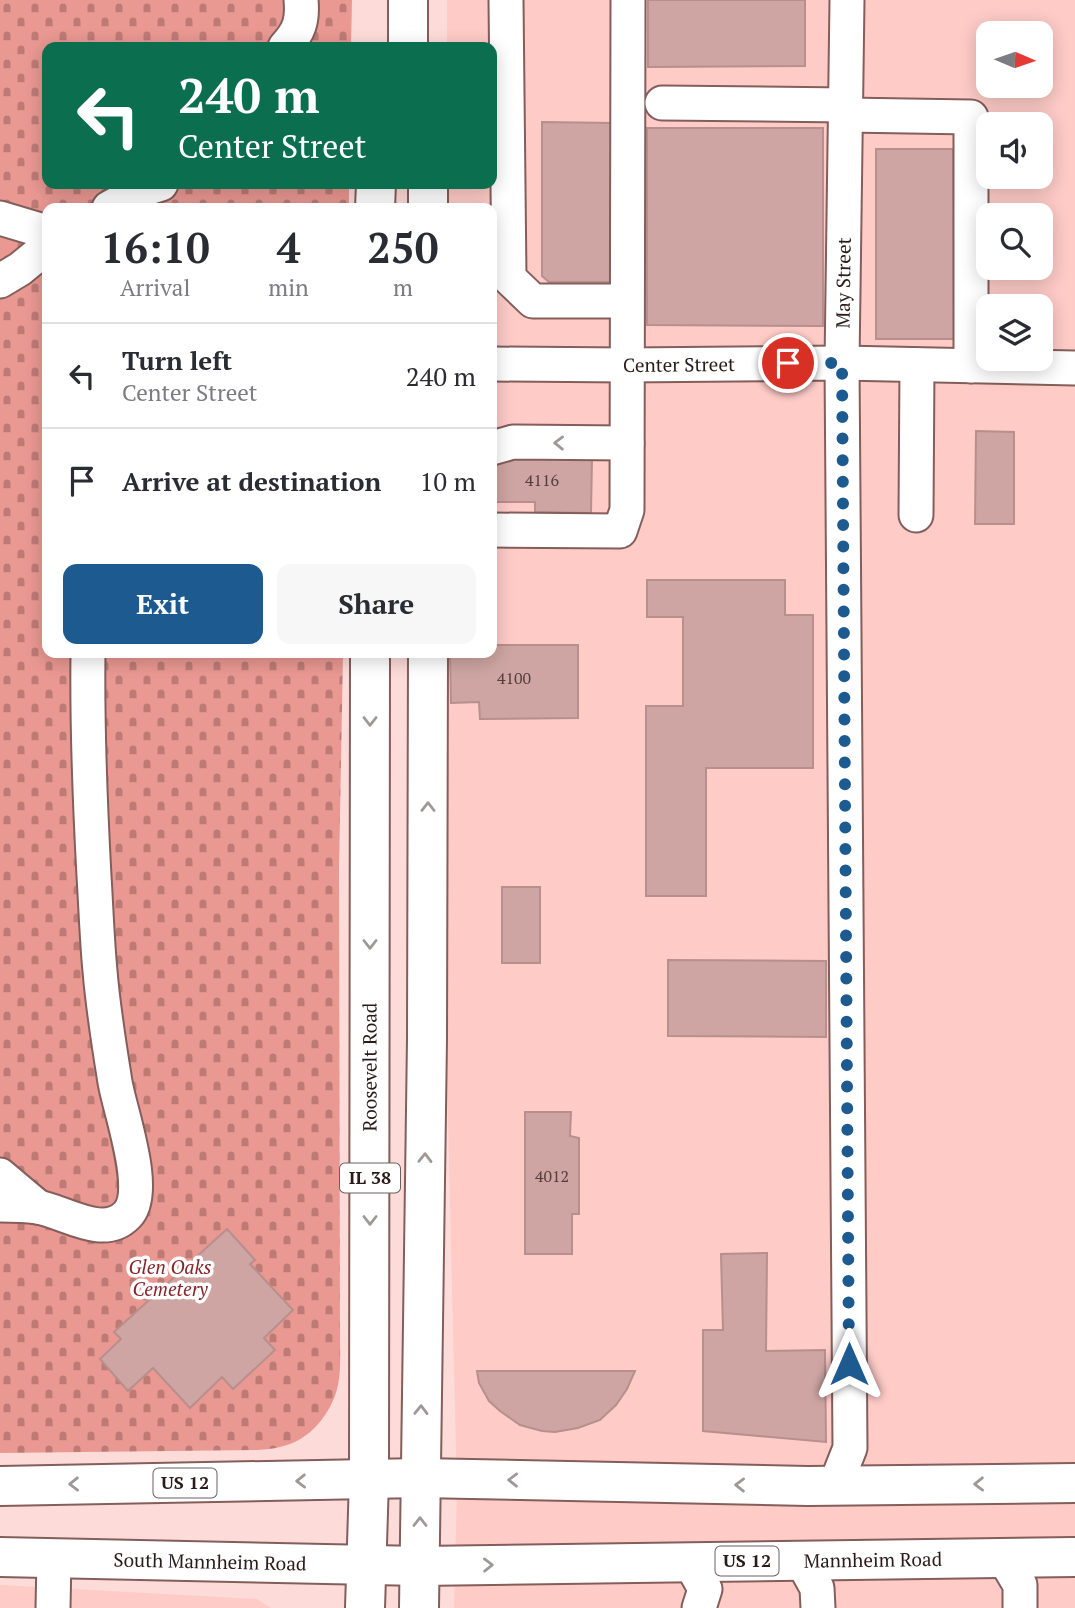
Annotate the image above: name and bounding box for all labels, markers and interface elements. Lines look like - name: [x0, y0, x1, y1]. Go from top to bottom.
- north arrow: [976, 21, 1054, 98]
- map controls: [976, 21, 1053, 371]
- text: 240 m: [178, 62, 320, 127]
- icon: left: [63, 70, 154, 161]
- button: sound: [976, 112, 1053, 189]
- text: Center Street: [178, 125, 366, 167]
- button: search: [976, 203, 1053, 280]
- text: 16:10: [101, 219, 210, 275]
- text: 4: [277, 219, 300, 275]
- text: 250: [367, 219, 438, 275]
- street label: May Street: [829, 237, 856, 329]
- text: Arrival: [120, 272, 190, 303]
- text: min: [268, 272, 309, 303]
- text: m: [393, 272, 413, 303]
- button: layers: [976, 294, 1053, 371]
- pin: [758, 333, 818, 393]
- text: Turn left: [122, 343, 232, 377]
- icon: arrive: [769, 344, 807, 382]
- street label: Center Street: [623, 351, 735, 377]
- icon: left: [63, 357, 101, 395]
- text: 240 m: [406, 359, 476, 393]
- text: Center Street: [122, 377, 257, 408]
- one-way arrow: [553, 435, 564, 450]
- icon: arrive: [63, 462, 101, 500]
- text: Arrive at destination: [122, 464, 381, 498]
- text: 10 m: [420, 464, 476, 498]
- house number: 4116: [525, 469, 560, 491]
- button: Exit: [63, 564, 263, 644]
- button: Share: [277, 564, 476, 644]
- house number: 4100: [497, 667, 531, 689]
- one-way arrow: [362, 716, 378, 727]
- one-way arrow: [420, 801, 436, 812]
- one-way arrow: [362, 939, 378, 950]
- street label: Roosevelt Road: [356, 1002, 382, 1132]
- one-way arrow: [417, 1152, 433, 1163]
- road number: IL 38: [340, 1163, 400, 1192]
- house number: 4012: [535, 1165, 569, 1187]
- one-way arrow: [362, 1216, 378, 1226]
- park label: Glen Oaks Cemetery: [128, 1254, 212, 1301]
- position arrow: [812, 1327, 886, 1401]
- one-way arrow: [414, 1404, 429, 1415]
- road number: US 12: [154, 1468, 216, 1498]
- one-way arrow: [507, 1472, 518, 1488]
- one-way arrow: [295, 1473, 306, 1489]
- one-way arrow: [973, 1476, 983, 1492]
- one-way arrow: [68, 1477, 79, 1492]
- one-way arrow: [734, 1477, 745, 1493]
- one-way arrow: [412, 1516, 428, 1527]
- street label: South Mannheim Road: [113, 1546, 307, 1576]
- road number: US 12: [716, 1546, 778, 1576]
- street label: Mannheim Road: [803, 1546, 943, 1573]
- one-way arrow: [483, 1557, 494, 1572]

